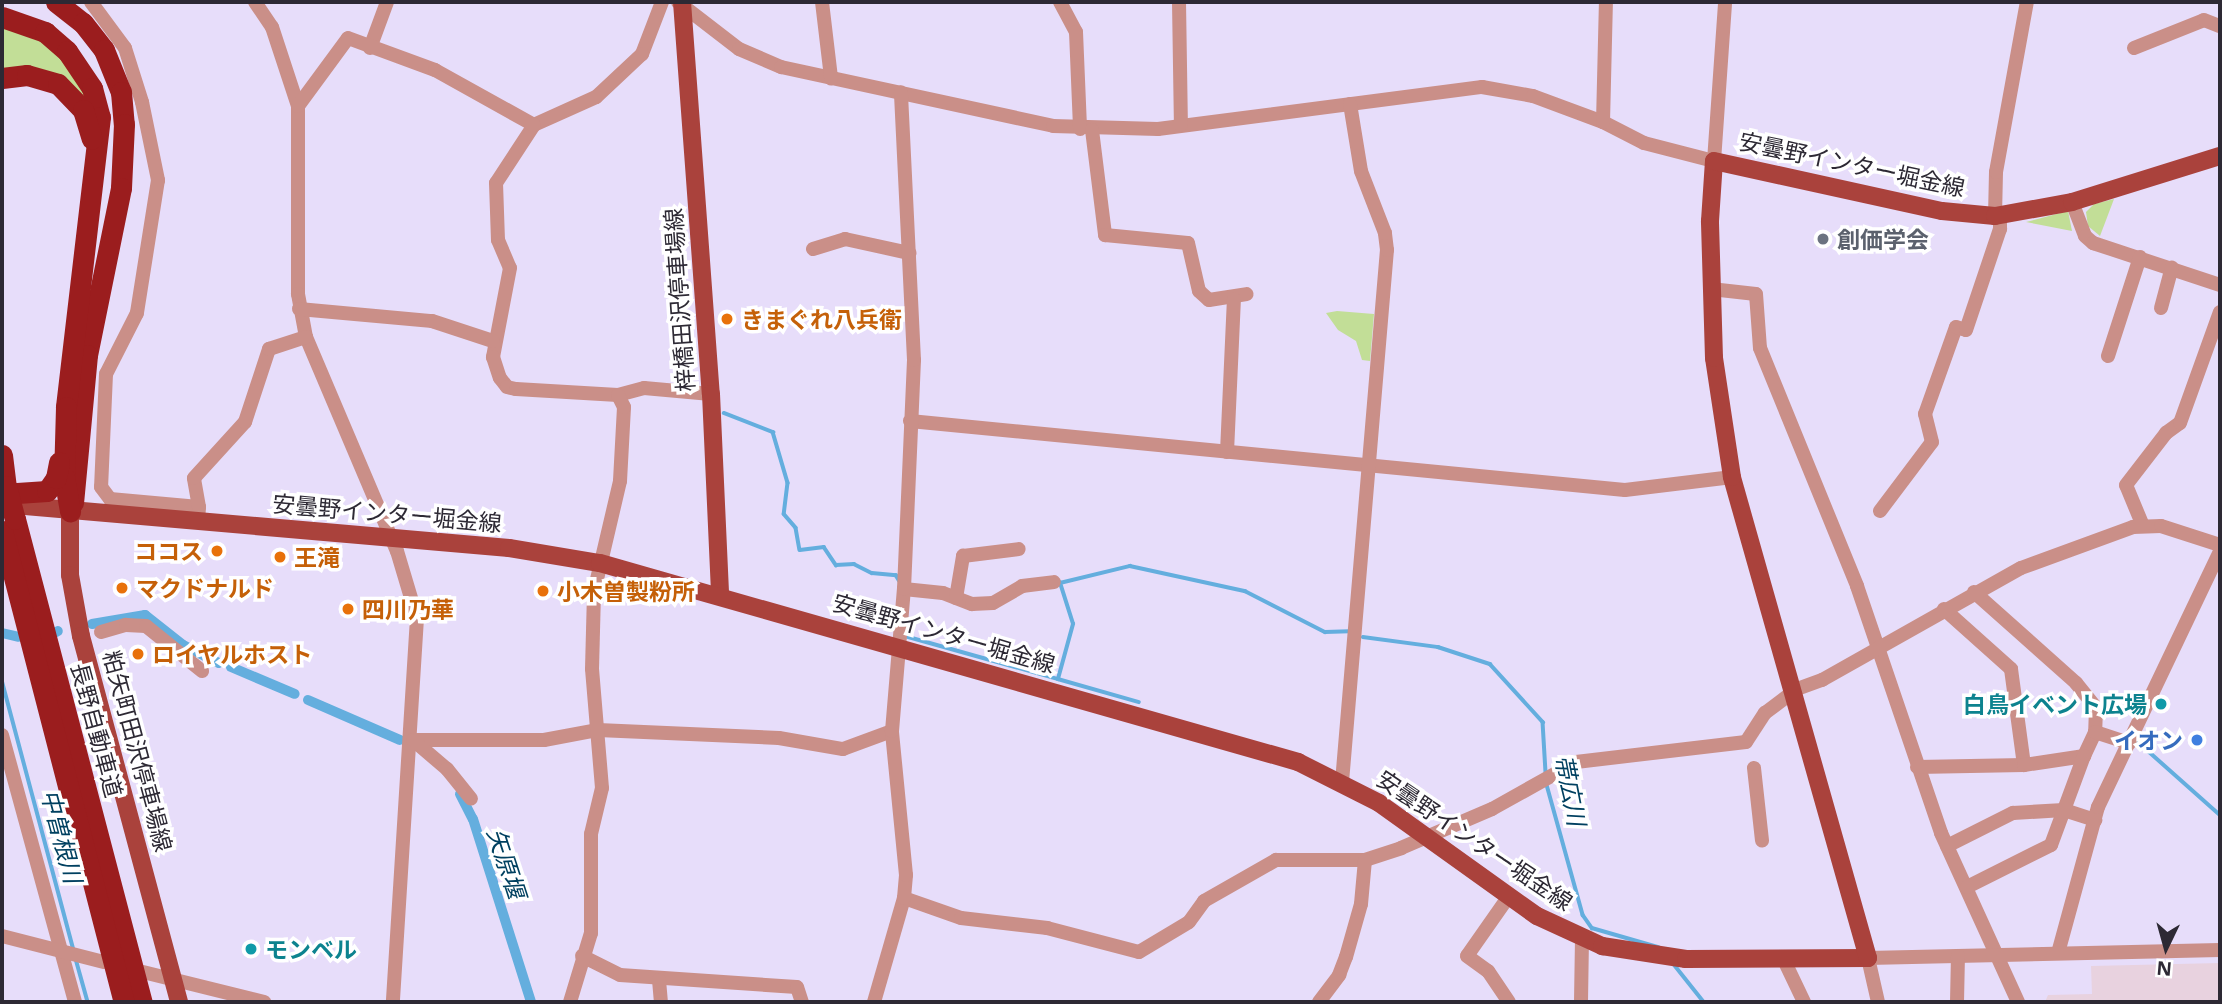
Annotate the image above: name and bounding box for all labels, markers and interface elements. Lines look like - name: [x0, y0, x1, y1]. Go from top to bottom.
- street label: 安曇野インター堀金線: [1737, 127, 1967, 201]
- street label: 梓橋田沢停車場線: [659, 207, 699, 393]
- place label: 創価学会: [1837, 225, 1929, 253]
- marker: 創価学会: [1815, 231, 1831, 247]
- place label: きまぐれ八兵衛: [741, 305, 902, 333]
- marker: きまぐれ八兵衛: [719, 311, 735, 327]
- street label: 安曇野インター堀金線: [271, 489, 503, 537]
- place label: ココス: [134, 537, 203, 565]
- marker: ココス: [209, 543, 225, 559]
- place label: 王滝: [294, 543, 340, 571]
- marker: 王滝: [272, 549, 288, 565]
- place label: マクドナルド: [136, 574, 274, 602]
- place label: 小木曽製粉所: [557, 577, 695, 605]
- marker: マクドナルド: [114, 580, 130, 596]
- marker: 小木曽製粉所: [535, 583, 551, 599]
- street label: 安曇野インター堀金線: [830, 588, 1058, 678]
- place label: 四川乃華: [362, 595, 454, 623]
- marker: 四川乃華: [340, 601, 356, 617]
- place label: ロイヤルホスト: [152, 640, 313, 668]
- marker: ロイヤルホスト: [130, 646, 146, 662]
- street label: 粕矢町田沢停車場線: [98, 647, 178, 855]
- street label: 長野自動車道: [66, 660, 128, 800]
- place label: 白鳥イベント広場: [1963, 690, 2147, 718]
- marker: 白鳥イベント広場: [2153, 696, 2169, 712]
- place label: イオン: [2114, 726, 2183, 754]
- marker: イオン: [2189, 732, 2205, 748]
- water label: 帯広川: [1550, 752, 1592, 828]
- street label: 安曇野インター堀金線: [1372, 764, 1578, 916]
- water label: 中曽根川: [36, 786, 88, 886]
- water label: 矢原堰: [482, 824, 532, 902]
- north arrow: [2131, 913, 2201, 983]
- place label: モンベル: [265, 935, 357, 963]
- marker: モンベル: [243, 941, 259, 957]
- text: N: [2155, 955, 2173, 983]

